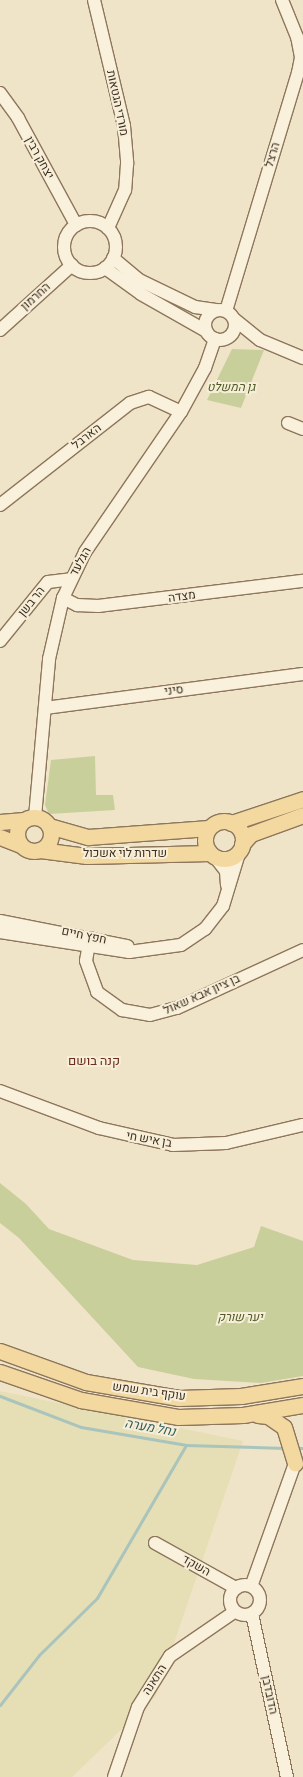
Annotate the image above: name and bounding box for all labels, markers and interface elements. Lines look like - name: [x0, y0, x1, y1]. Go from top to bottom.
- street label: מורדי הגטאות: [103, 69, 131, 137]
- street label: יצחק רבין: [21, 134, 57, 182]
- street label: הרצל: [262, 141, 284, 169]
- street label: החרמון: [18, 280, 54, 314]
- park label: גן המשלט: [207, 381, 255, 395]
- street label: הארבל: [70, 421, 104, 453]
- street label: הגלעד: [67, 545, 95, 579]
- street label: הר בשן: [16, 584, 48, 620]
- street label: מצדה: [167, 588, 197, 606]
- street label: סיני: [164, 683, 184, 699]
- street label: שדרות לוי אשכול: [83, 847, 167, 861]
- street label: חפץ חיים: [60, 924, 108, 948]
- street label: בן ציון אבא שאול: [161, 972, 243, 1018]
- district label: קנה בושם: [68, 1053, 120, 1069]
- street label: בן איש חי: [125, 1129, 173, 1151]
- park label: יער שורק: [217, 1311, 263, 1325]
- street label: עוקף בית שמש: [112, 1380, 186, 1404]
- water label: נחל מערה: [123, 1416, 177, 1440]
- street label: השקד: [179, 1552, 213, 1580]
- street label: התאנה: [140, 1662, 170, 1698]
- street label: הדובדבן: [258, 1674, 280, 1716]

